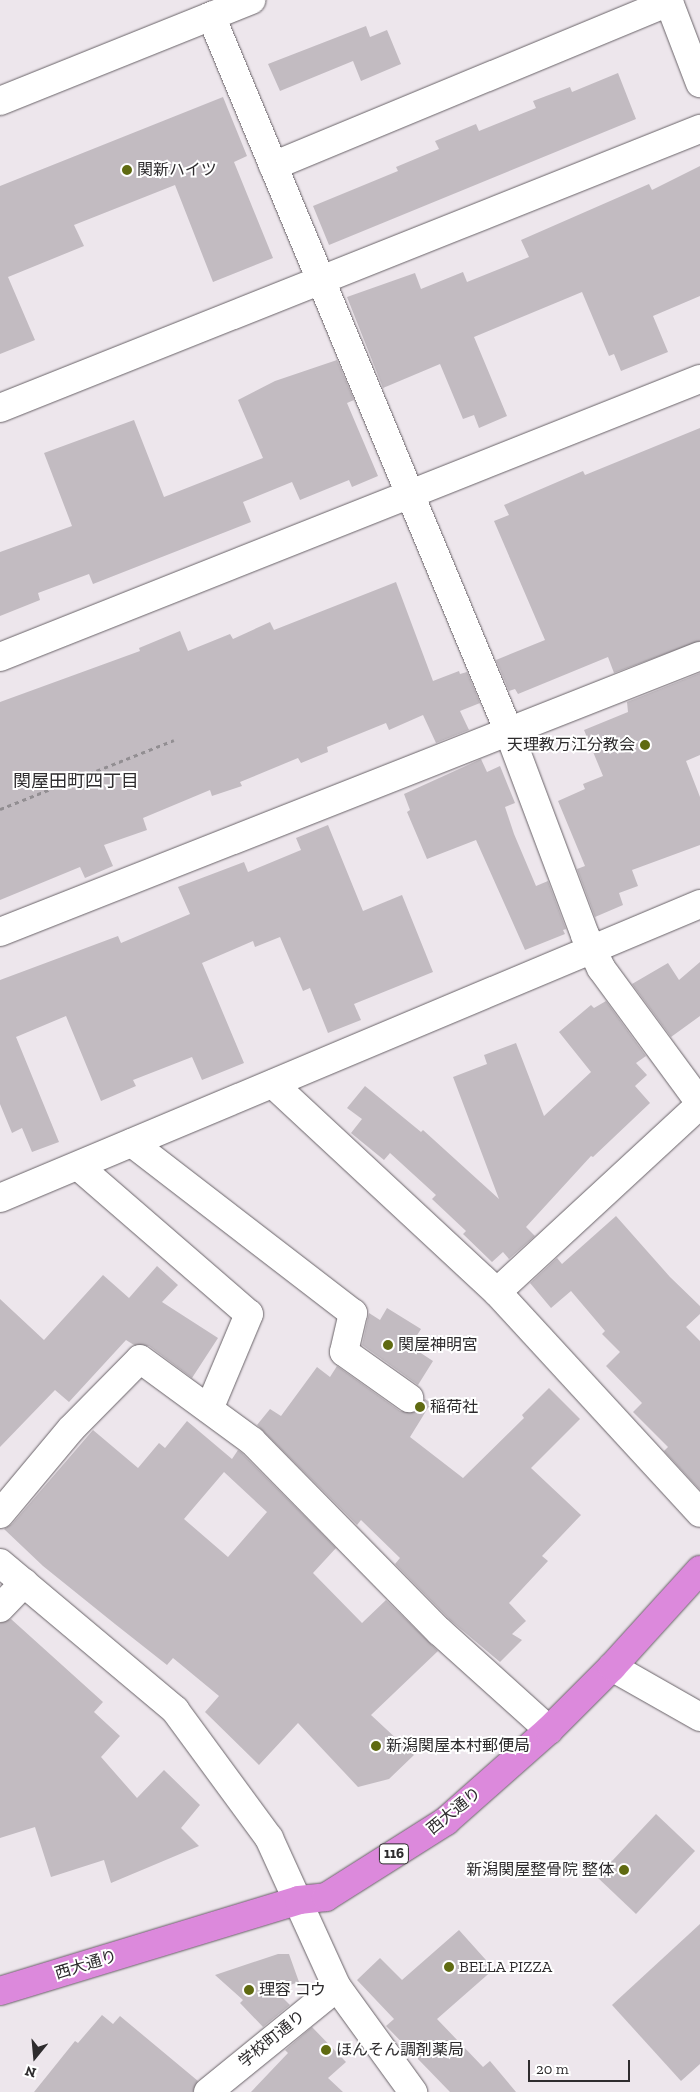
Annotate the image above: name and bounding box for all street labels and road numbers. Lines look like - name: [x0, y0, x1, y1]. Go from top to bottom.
- street label: 西大通り: [423, 1783, 485, 1839]
- road number: 116: [378, 1842, 410, 1866]
- street label: 西大通り: [53, 1946, 119, 1984]
- street label: 学校町通り: [235, 2006, 309, 2072]

